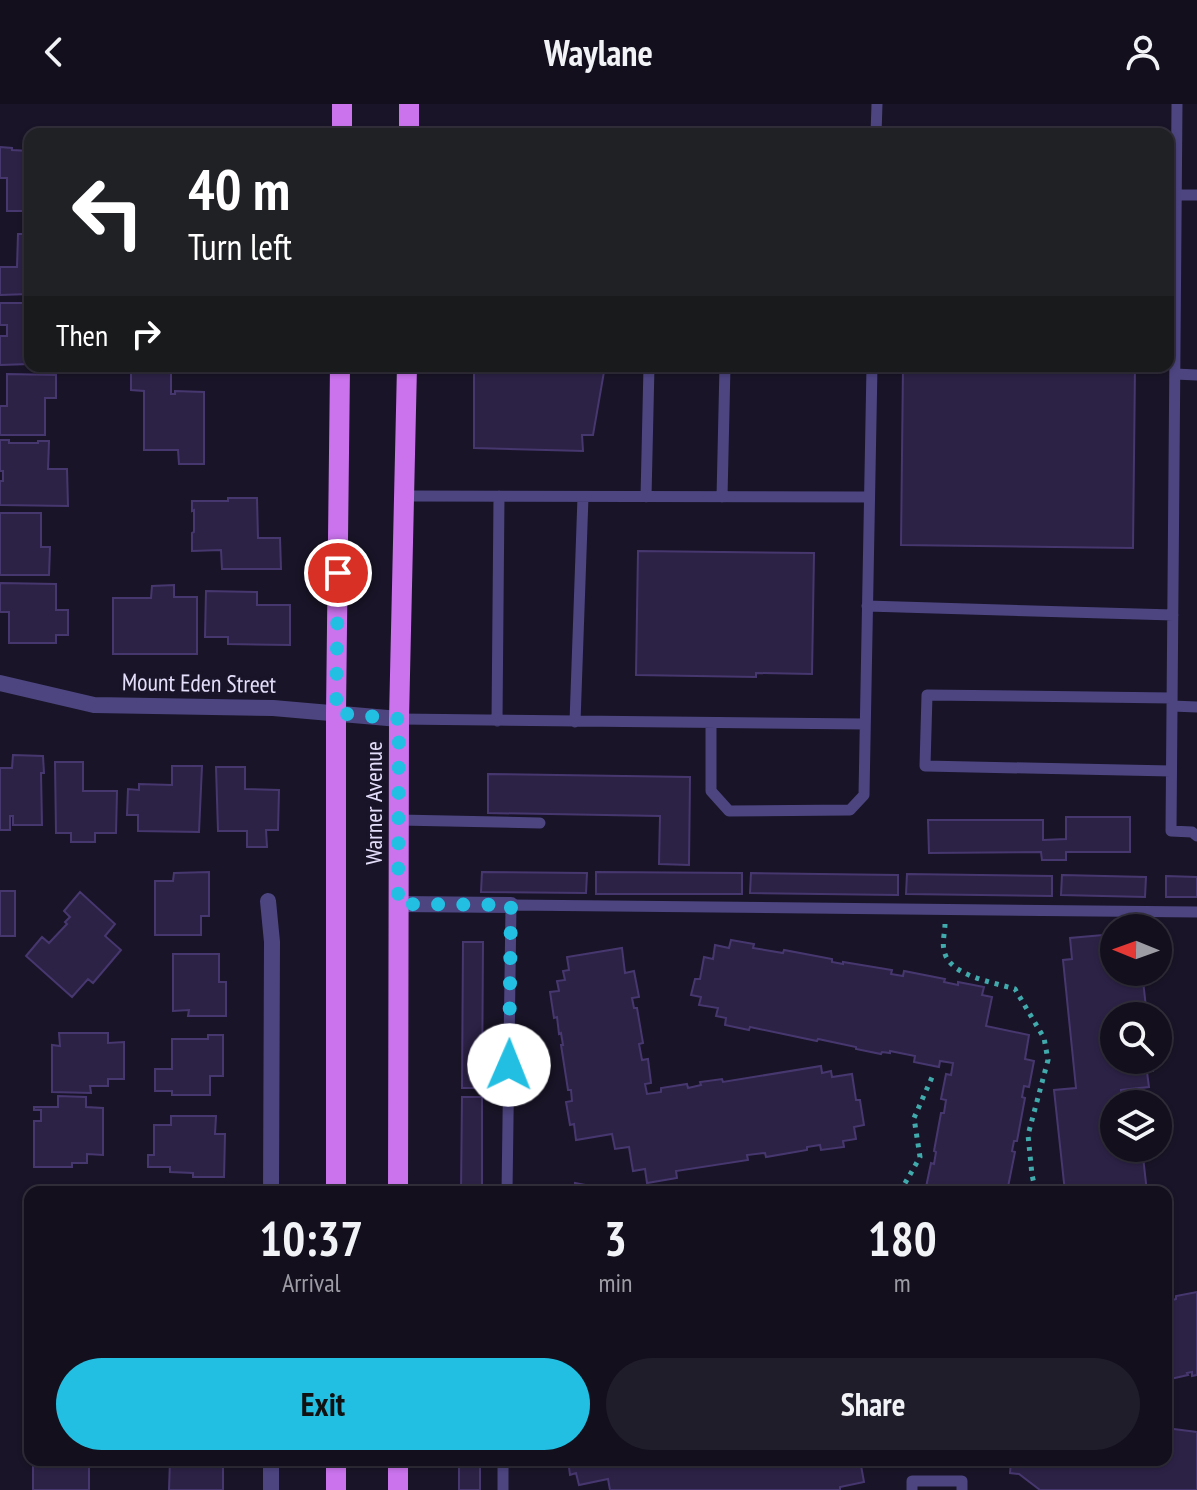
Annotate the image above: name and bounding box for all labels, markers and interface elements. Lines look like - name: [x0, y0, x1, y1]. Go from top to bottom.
- text: Waylane: [544, 29, 653, 76]
- icon: back: [32, 30, 76, 74]
- icon: person: [1121, 30, 1165, 74]
- text: 40 m: [188, 153, 290, 225]
- icon: left: [56, 160, 160, 264]
- text: Turn left: [188, 223, 292, 270]
- icon: right: [124, 312, 168, 356]
- text: Then: [56, 315, 108, 354]
- pin: [304, 539, 372, 607]
- icon: arrive: [316, 551, 360, 595]
- street label: Mount Eden Street: [122, 666, 277, 700]
- street label: Warner Avenue: [358, 741, 389, 865]
- north arrow: [1100, 914, 1172, 986]
- map controls: [1100, 914, 1172, 1162]
- button: search: [1100, 1002, 1172, 1074]
- position arrow: [467, 1023, 551, 1107]
- button: layers: [1100, 1090, 1172, 1162]
- text: 10:37: [259, 1207, 363, 1269]
- text: 3: [604, 1207, 627, 1269]
- text: 180: [868, 1207, 937, 1269]
- text: Arrival: [282, 1266, 341, 1299]
- text: min: [598, 1266, 632, 1299]
- text: m: [894, 1266, 911, 1299]
- button: Exit: [56, 1358, 590, 1450]
- button: Share: [606, 1358, 1140, 1450]

